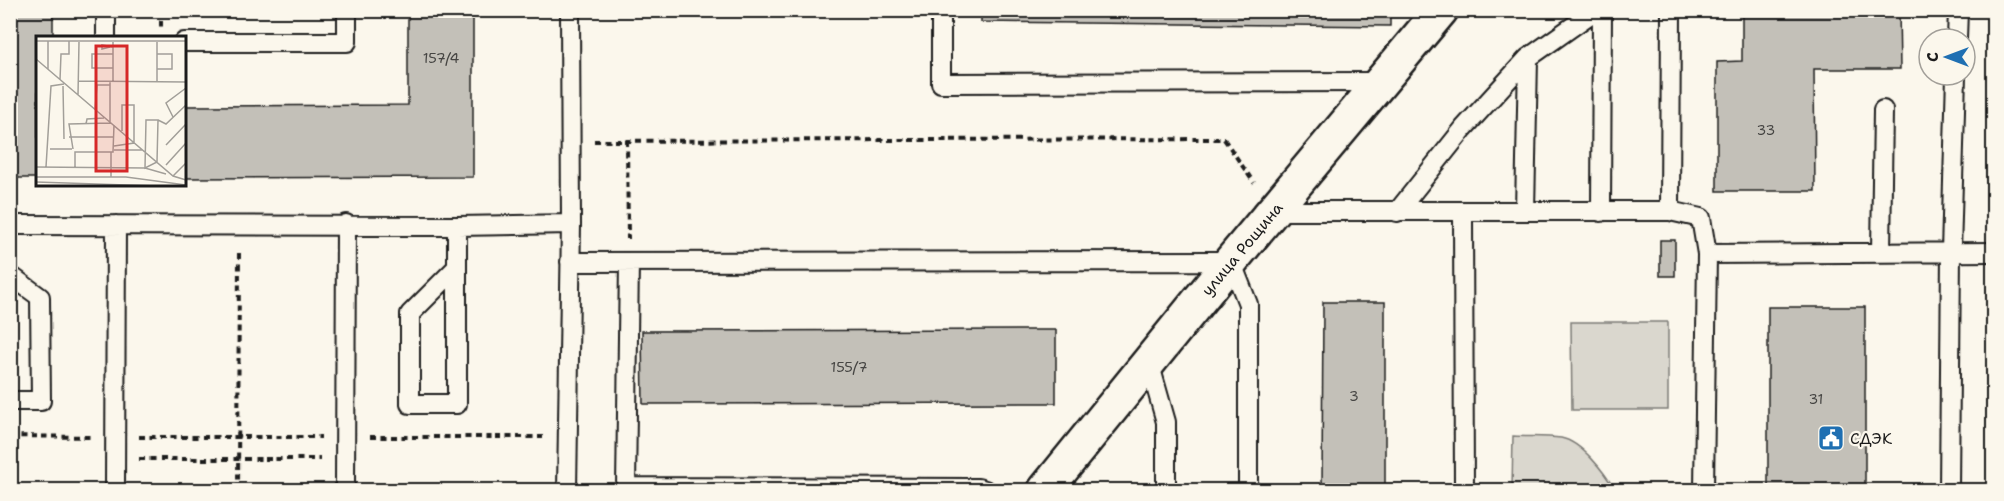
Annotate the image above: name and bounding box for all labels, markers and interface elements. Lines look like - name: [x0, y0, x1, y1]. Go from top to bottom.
- north arrow: [1917, 27, 1977, 87]
- inset map: [36, 36, 186, 186]
- house number: 157/4: [423, 49, 460, 67]
- text: С: [1922, 52, 1943, 62]
- house number: 33: [1757, 121, 1775, 139]
- street label: улица Рощина: [1197, 198, 1287, 300]
- house number: 155/7: [831, 358, 867, 376]
- house number: 3: [1349, 387, 1359, 405]
- house number: 31: [1809, 390, 1823, 408]
- public building icon: СДЭК: [1816, 423, 1846, 453]
- place label: СДЭК: [1850, 428, 1893, 449]

